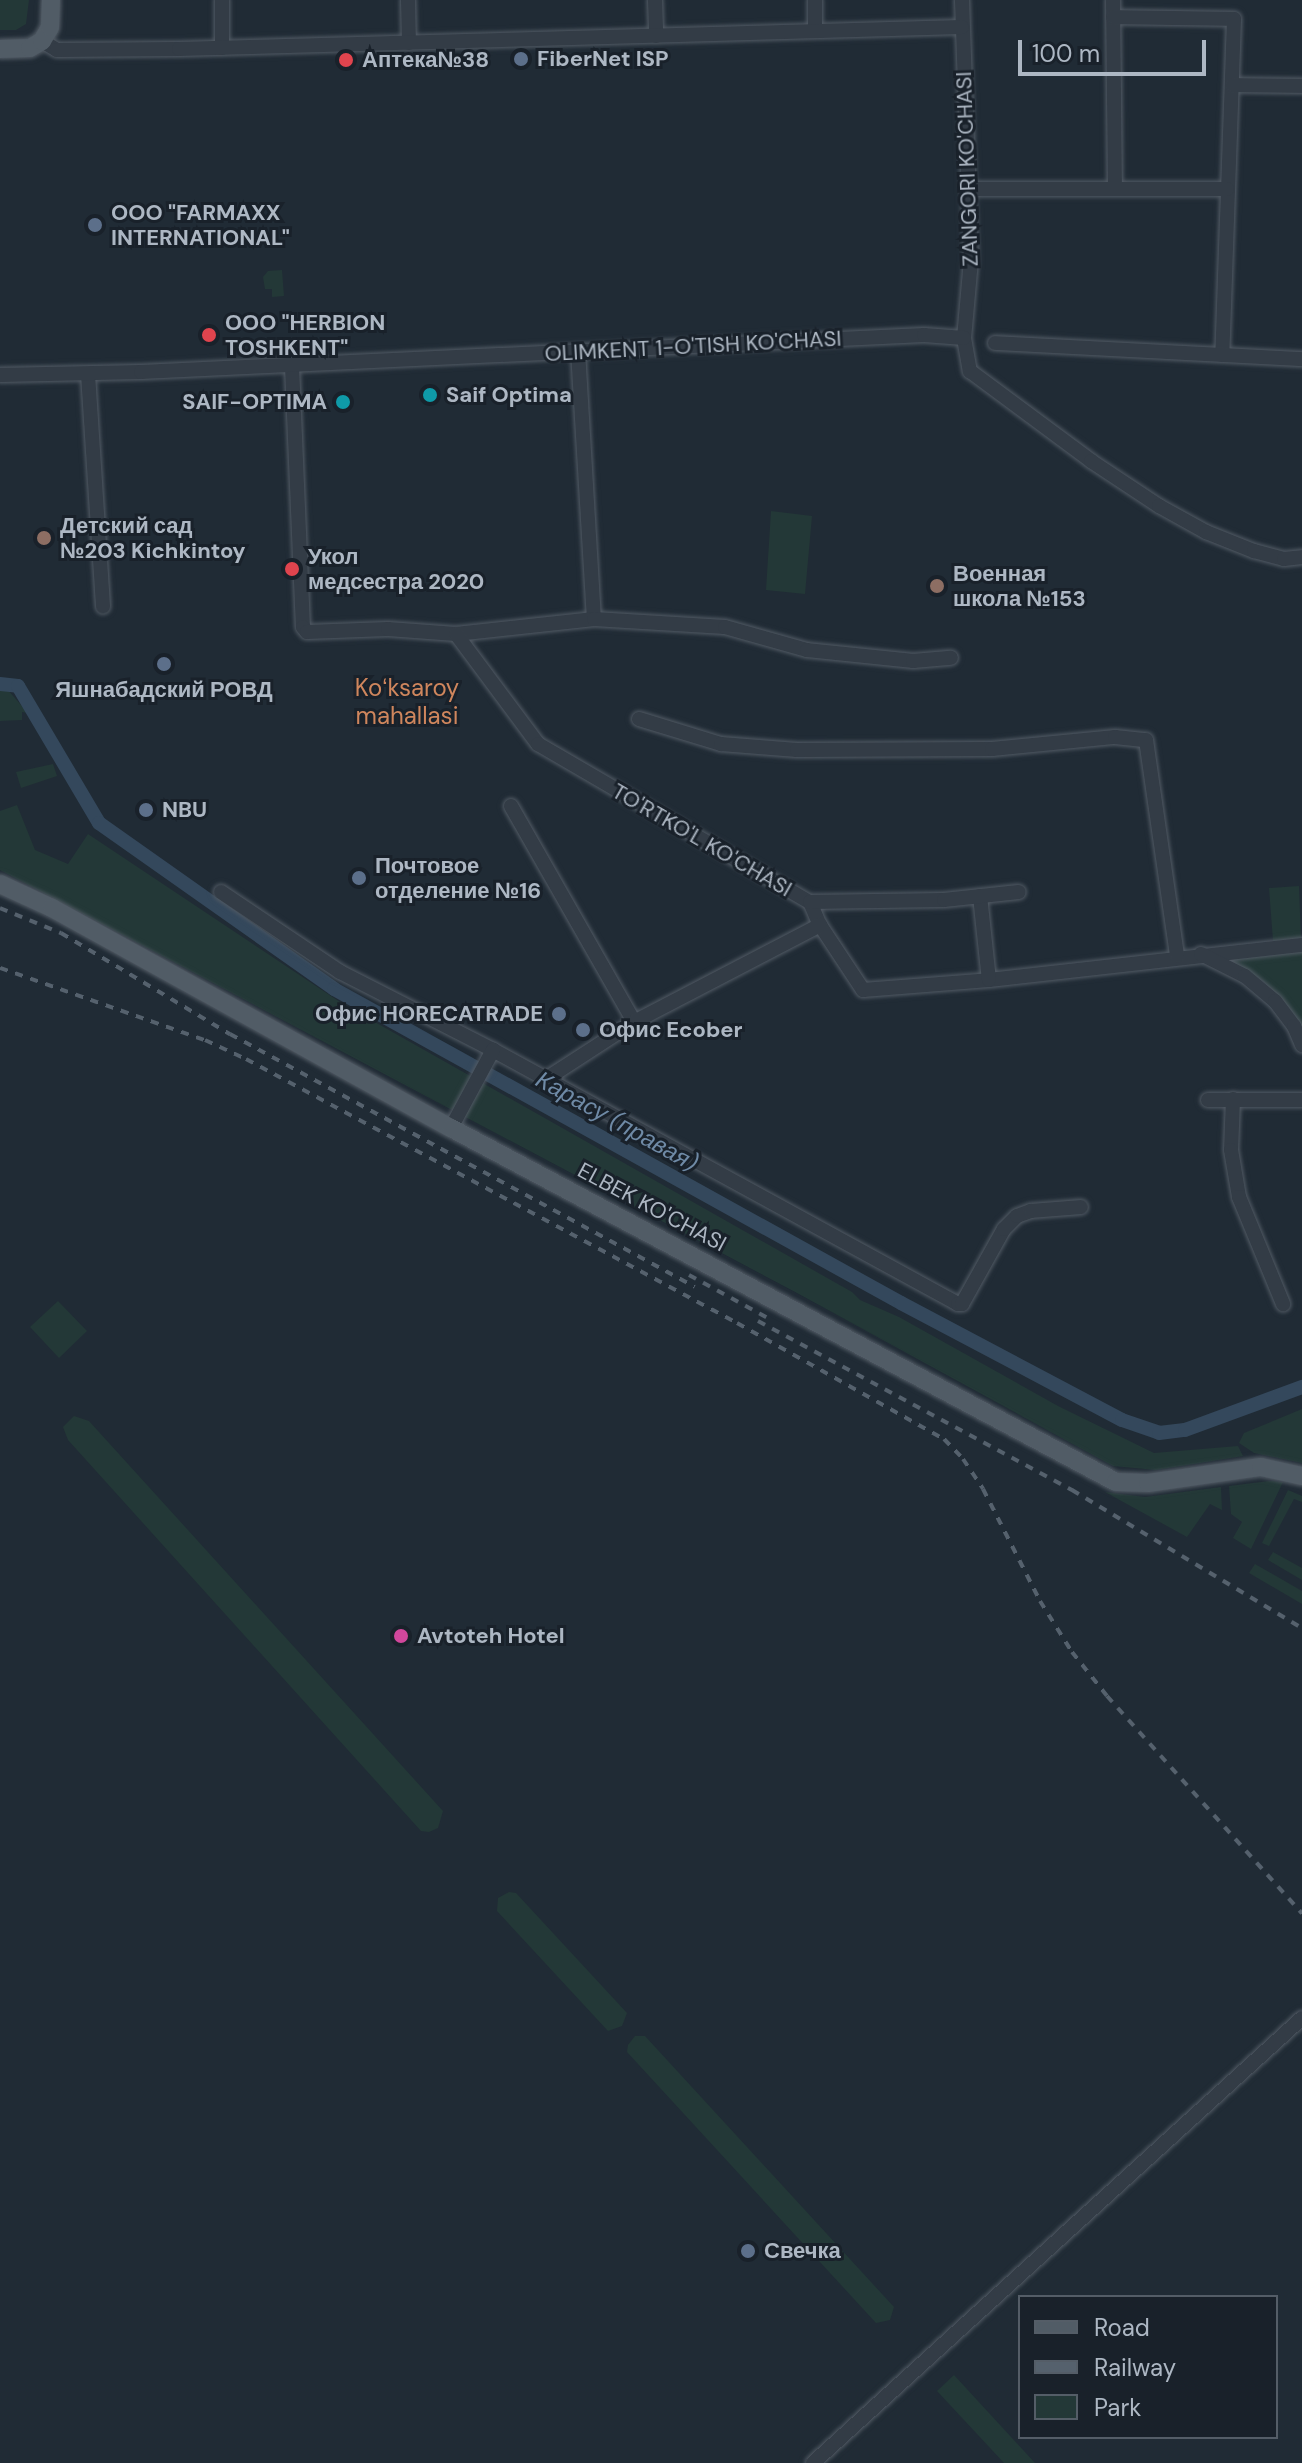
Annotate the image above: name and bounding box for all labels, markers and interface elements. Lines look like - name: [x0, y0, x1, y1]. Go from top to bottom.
- scale bar: [1022, 24, 1210, 74]
- text: 100 m: [1032, 38, 1100, 69]
- place label: FiberNet ISP: [537, 46, 669, 72]
- place label: Аптека№38: [362, 47, 489, 73]
- marker: FiberNet ISP: [512, 50, 530, 68]
- marker: Аптека№38: [337, 51, 355, 69]
- street label: ZANGORI KO'CHASI: [950, 71, 984, 267]
- place label: OOO "FARMAXX INTERNATIONAL": [111, 199, 290, 250]
- marker: OOO "FARMAXX INTERNATIONAL": [86, 216, 104, 234]
- place label: ООО "HERBION TOSHKENT": [225, 309, 385, 360]
- street label: OLIMKENT 1-O'TISH KO'CHASI: [544, 325, 842, 367]
- marker: ООО "HERBION TOSHKENT": [200, 326, 218, 344]
- place label: Saif Optima: [446, 382, 572, 408]
- marker: Saif Optima: [421, 386, 439, 404]
- place label: SAIF-OPTIMA: [182, 389, 327, 415]
- marker: SAIF-OPTIMA: [334, 393, 352, 411]
- place label: Детский сад №203 Kichkintoy: [60, 512, 246, 564]
- marker: Детский сад №203 Kichkintoy: [35, 529, 53, 547]
- place label: Укол медсестра 2020: [308, 543, 484, 594]
- marker: Укол медсестра 2020: [283, 560, 301, 578]
- place label: Военная школа №153: [953, 560, 1086, 612]
- marker: Военная школа №153: [928, 577, 946, 595]
- marker: Яшнабадский РОВД: [155, 655, 173, 673]
- district label: Koʻksaroy mahallasi: [347, 674, 467, 730]
- place label: Яшнабадский РОВД: [55, 677, 273, 703]
- street label: TO'RTKO'L KO'CHASI: [607, 778, 797, 902]
- place label: NBU: [162, 797, 207, 823]
- marker: NBU: [137, 801, 155, 819]
- place label: Почтовое отделение №16: [375, 852, 541, 904]
- marker: Почтовое отделение №16: [350, 869, 368, 887]
- place label: Офис HORECATRADE: [315, 1001, 543, 1027]
- marker: Офис HORECATRADE: [550, 1005, 568, 1023]
- place label: Офис Ecober: [599, 1017, 743, 1043]
- marker: Офис Ecober: [574, 1021, 592, 1039]
- water label: Карасу (правая): [531, 1065, 703, 1177]
- street label: ELBEK KO'CHASI: [573, 1157, 731, 1257]
- place label: Avtoteh Hotel: [417, 1623, 565, 1649]
- marker: Avtoteh Hotel: [392, 1627, 410, 1645]
- place label: Свечка: [764, 2238, 841, 2264]
- marker: Свечка: [739, 2242, 757, 2260]
- legend: [1018, 2295, 1278, 2439]
- text: Road: [1094, 2312, 1150, 2343]
- text: Railway: [1094, 2352, 1176, 2383]
- text: Park: [1094, 2392, 1141, 2423]

